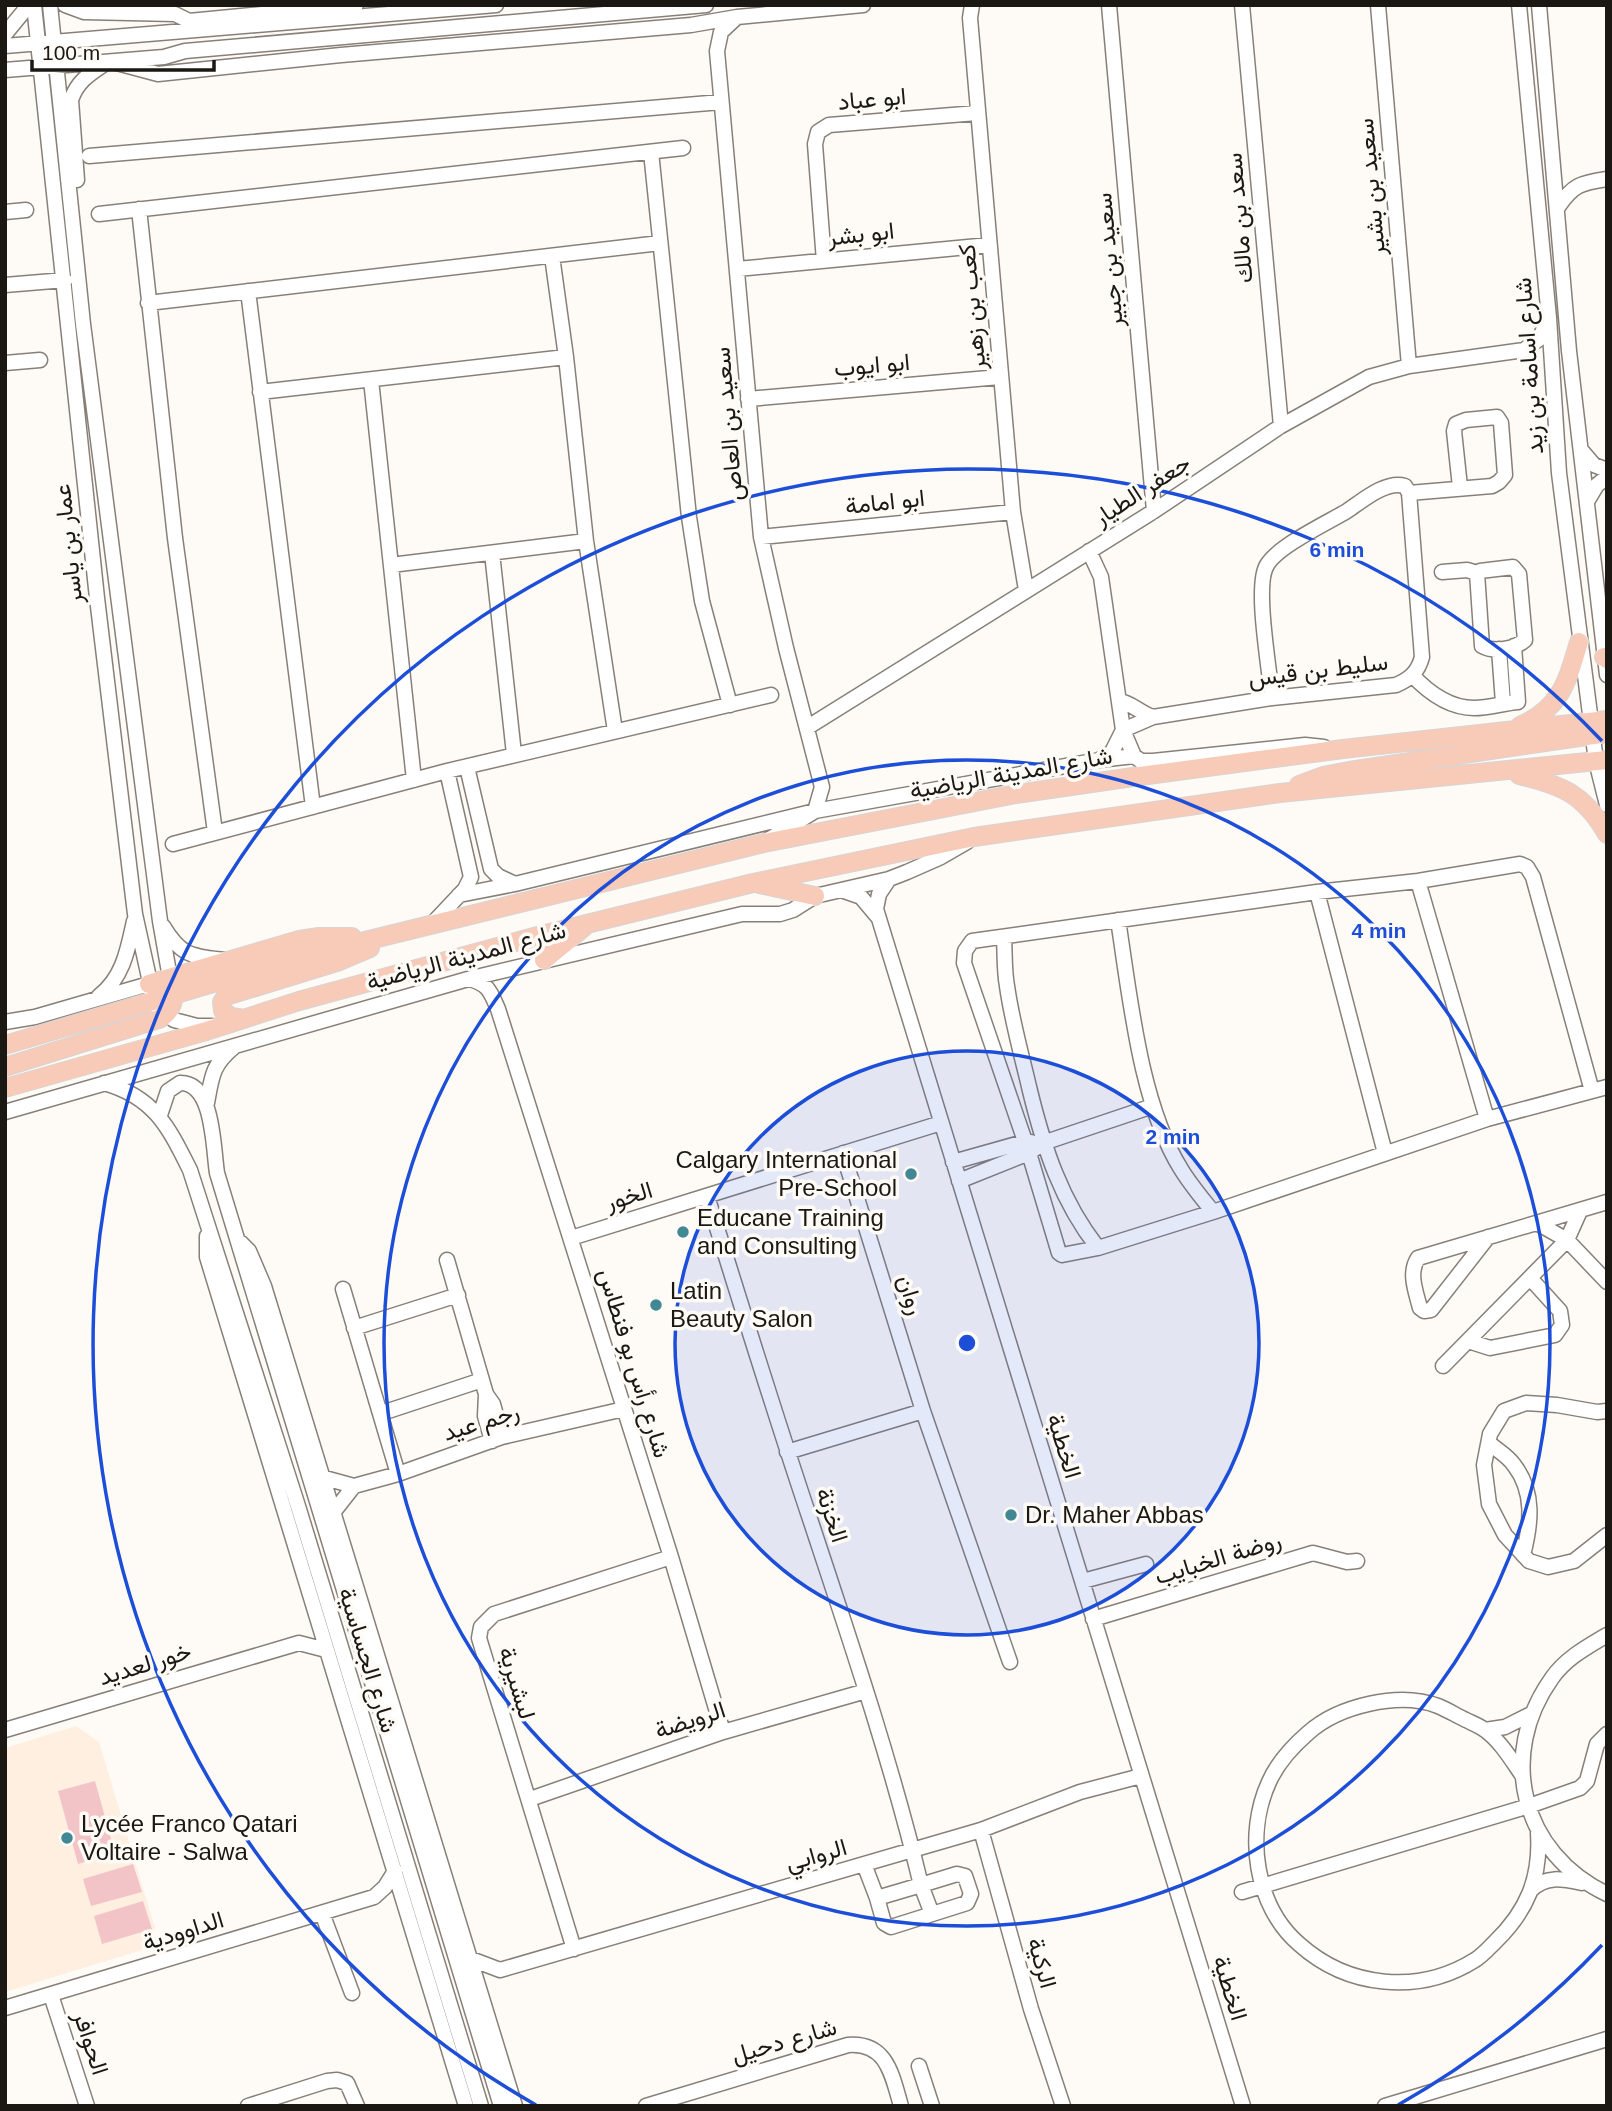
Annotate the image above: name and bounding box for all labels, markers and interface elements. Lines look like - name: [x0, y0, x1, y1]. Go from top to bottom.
- scale bar: [32, 28, 214, 72]
- text: 100 m: [42, 41, 100, 64]
- street label: ابو عباد: [837, 82, 907, 117]
- street label: سعيد بن بشير: [1351, 117, 1392, 258]
- street label: سعد بن مالك: [1219, 152, 1259, 284]
- street label: سعيد بن جبير: [1089, 191, 1130, 329]
- street label: ابو بشر: [825, 217, 896, 253]
- street label: كعب بن زهير: [953, 243, 993, 372]
- street label: شارع اسامة بن زيد: [1509, 277, 1551, 455]
- street label: سعيد بن العاص: [707, 346, 749, 502]
- street label: ابو ايوب: [833, 348, 911, 383]
- street label: جعفر الطيار: [1088, 448, 1196, 533]
- street label: عمار بن ياسر: [48, 483, 89, 606]
- street label: ابو امامة: [844, 484, 926, 521]
- text: 6 min: [1310, 538, 1364, 561]
- street label: سليط بن قيس: [1246, 648, 1390, 692]
- street label: شارع المدينة الرياضية: [907, 741, 1115, 807]
- street label: شارع المدينة الرياضية: [363, 916, 569, 998]
- text: 4 min: [1352, 919, 1406, 942]
- text: 2 min: [1146, 1125, 1200, 1148]
- place label: Calgary International Pre-School: [676, 1146, 897, 1201]
- marker: Calgary International Pre-School: [903, 1166, 919, 1182]
- street label: الخور: [601, 1176, 656, 1218]
- place label: Educane Training and Consulting: [697, 1204, 884, 1259]
- marker: Educane Training and Consulting: [675, 1224, 691, 1240]
- street label: شارع رأس بو فنطاس: [590, 1265, 676, 1462]
- street label: روان: [891, 1272, 930, 1319]
- place label: Latin Beauty Salon: [670, 1277, 813, 1332]
- marker: Latin Beauty Salon: [648, 1297, 664, 1313]
- centre of rings: [955, 1331, 979, 1355]
- street label: رجم عيد: [439, 1397, 523, 1449]
- street label: الخطية: [1041, 1410, 1087, 1482]
- street label: الخزنة: [809, 1484, 854, 1546]
- place label: Dr. Maher Abbas: [1025, 1501, 1204, 1528]
- marker: Dr. Maher Abbas: [1003, 1507, 1019, 1523]
- street label: روضة الخبايب: [1151, 1525, 1285, 1591]
- street label: شارع الجساسية: [331, 1584, 403, 1737]
- street label: خور لعديد: [95, 1637, 195, 1692]
- street label: لبشيرية: [492, 1643, 541, 1723]
- street label: الرويضة: [651, 1695, 729, 1745]
- place label: Lycée Franco Qatari Voltaire - Salwa: [81, 1810, 298, 1865]
- marker: Lycée Franco Qatari Voltaire - Salwa: [59, 1830, 75, 1846]
- street label: الروابي: [782, 1833, 851, 1882]
- street label: الداوودية: [139, 1905, 227, 1958]
- street label: الركية: [1021, 1934, 1063, 1992]
- street label: الخطية: [1207, 1952, 1253, 2024]
- street label: الحوافر: [66, 2007, 114, 2079]
- street label: شارع دحيل: [728, 2013, 840, 2071]

